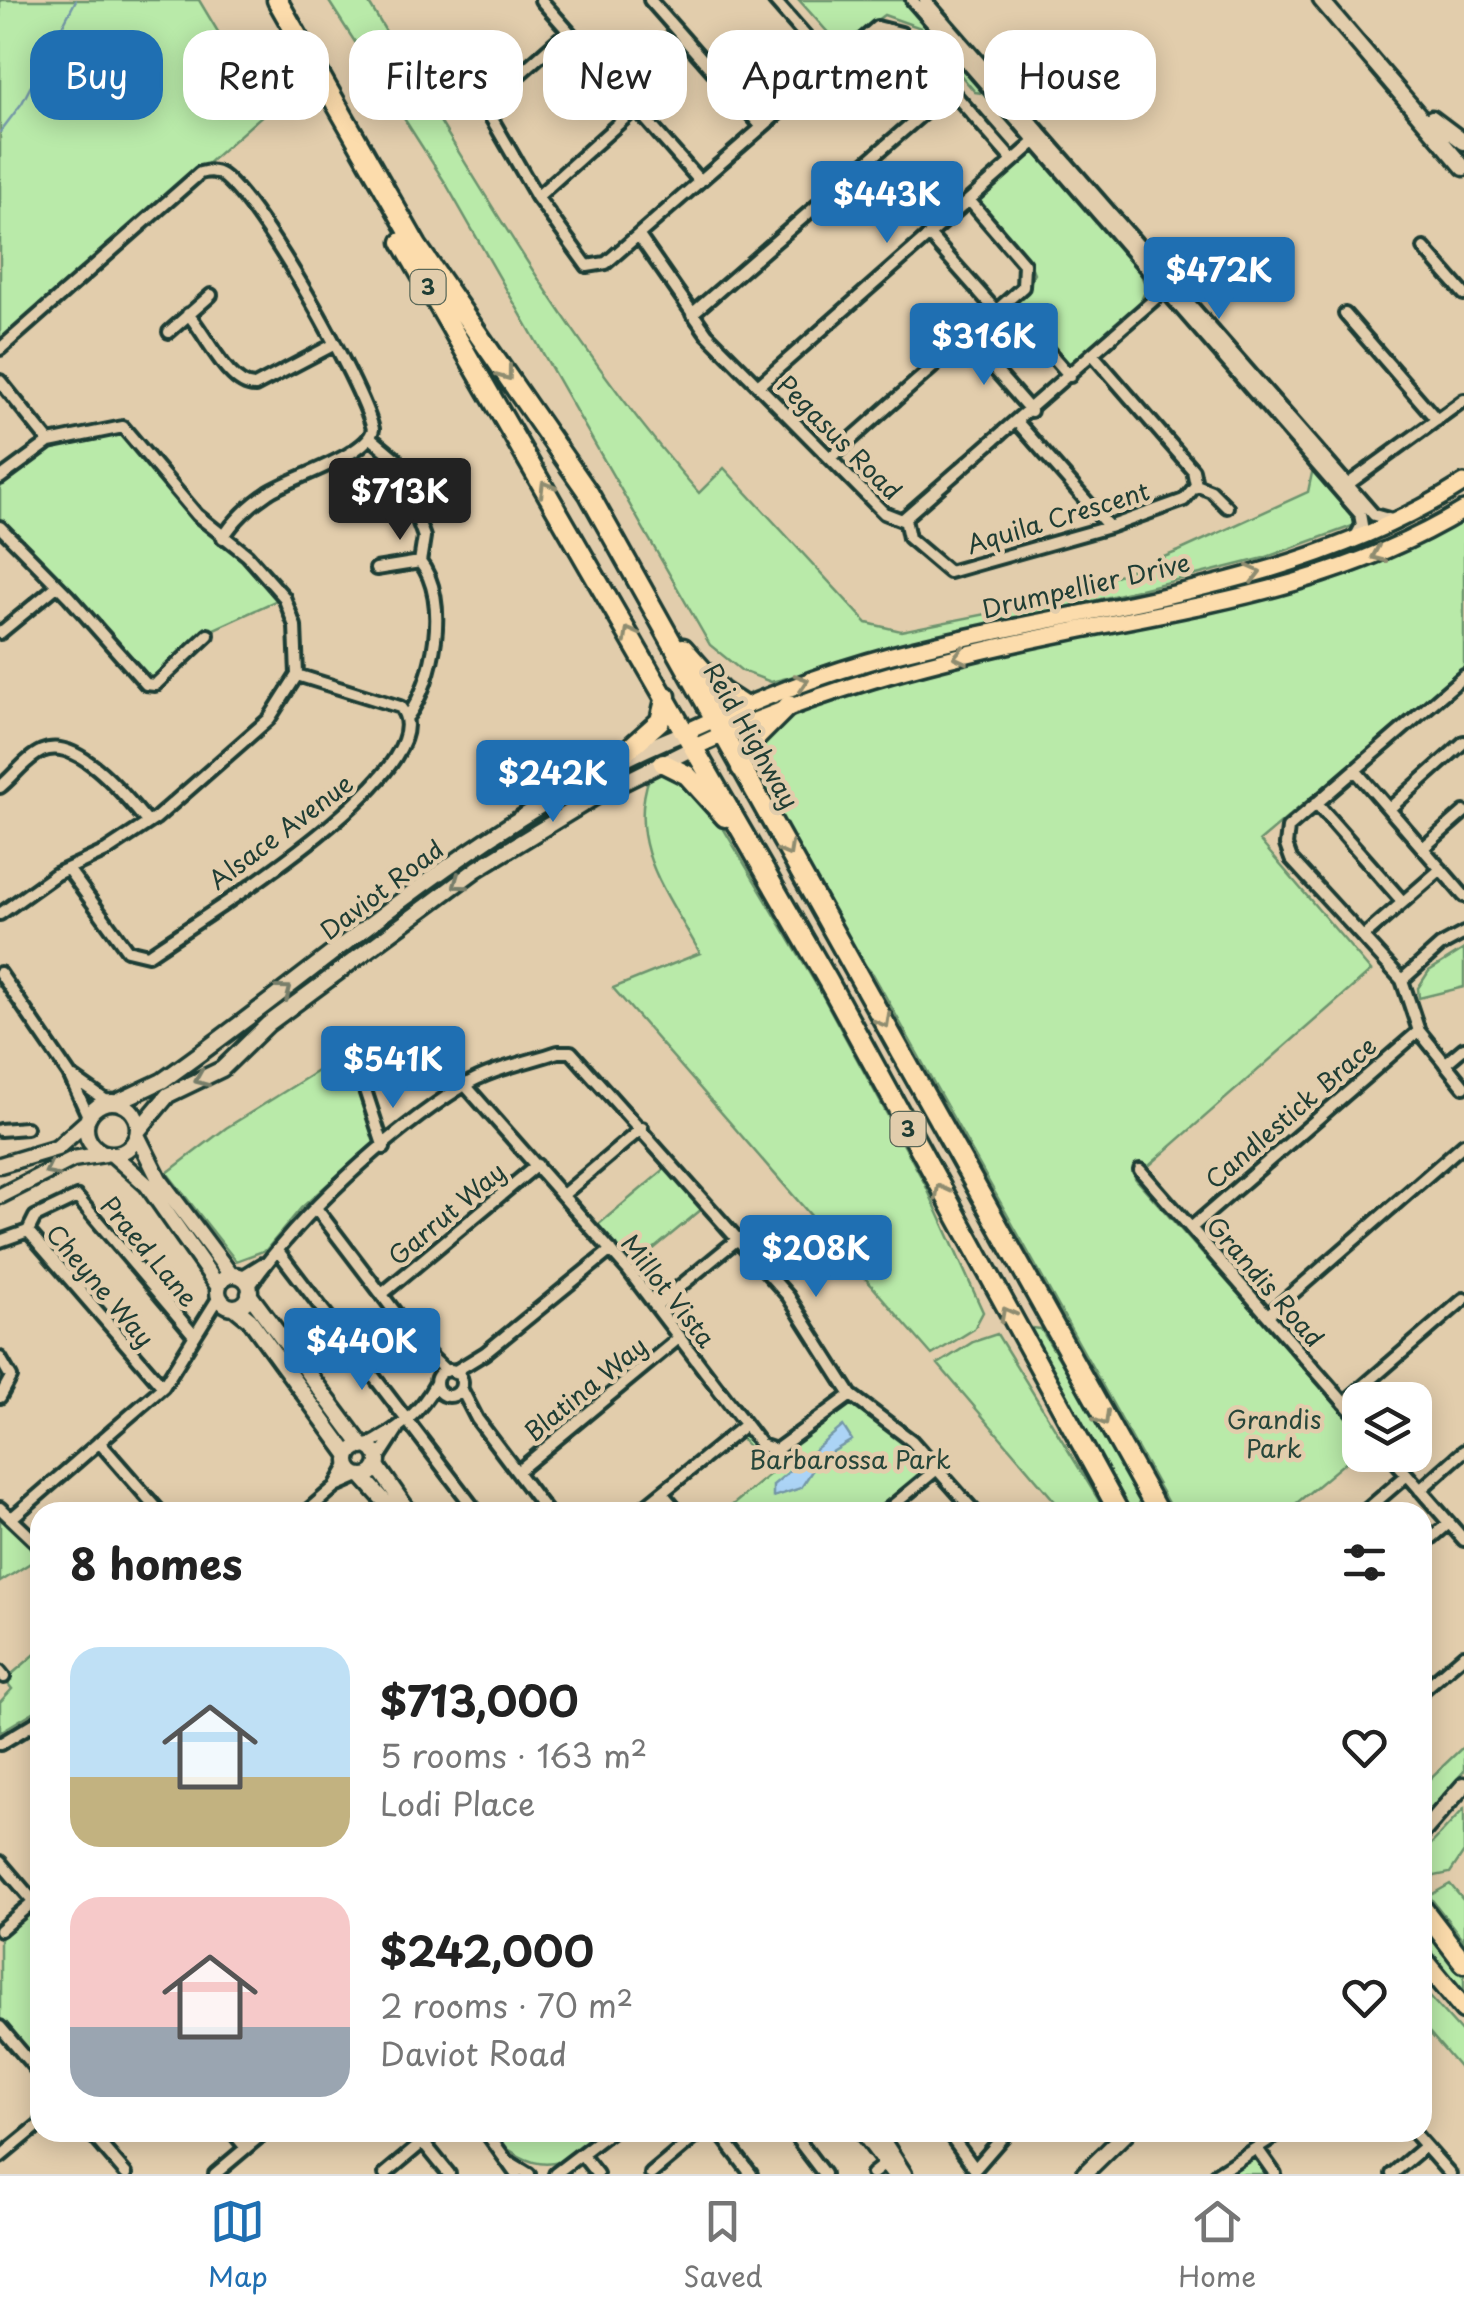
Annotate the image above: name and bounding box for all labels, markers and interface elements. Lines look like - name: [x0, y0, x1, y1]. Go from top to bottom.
- chip: Buy: [30, 30, 163, 120]
- chip: Rent: [183, 30, 329, 120]
- chip: Filters: [349, 30, 523, 120]
- chip: New: [543, 30, 687, 120]
- chip: Apartment: [707, 30, 964, 120]
- chip: House: [984, 30, 1156, 120]
- pin: $443K: [817, 161, 957, 246]
- text: $443K: [833, 169, 941, 217]
- pin: $472K: [1149, 237, 1289, 322]
- text: $472K: [1166, 245, 1272, 293]
- road number: 3: [410, 270, 446, 304]
- pin: $316K: [914, 303, 1054, 388]
- text: $316K: [932, 311, 1036, 359]
- one-way arrow: [495, 363, 512, 381]
- street label: Pegasus Road: [768, 366, 911, 509]
- pin: $713K: [330, 458, 470, 543]
- text: $713K: [351, 466, 449, 514]
- street label: Aquila Crescent: [962, 471, 1154, 563]
- one-way arrow: [538, 481, 558, 499]
- street label: Drumpellier Drive: [978, 543, 1194, 627]
- one-way arrow: [1370, 543, 1388, 563]
- one-way arrow: [1245, 564, 1262, 585]
- one-way arrow: [623, 627, 643, 645]
- one-way arrow: [952, 644, 969, 665]
- street label: Reid Highway: [695, 655, 809, 816]
- one-way arrow: [793, 673, 810, 694]
- pin: $242K: [483, 740, 623, 825]
- text: $242K: [498, 748, 608, 796]
- street label: Alsace Avenue: [200, 764, 361, 898]
- street label: Daviot Road: [312, 830, 451, 948]
- one-way arrow: [775, 839, 794, 857]
- one-way arrow: [452, 871, 470, 888]
- one-way arrow: [274, 985, 292, 1002]
- one-way arrow: [871, 1011, 891, 1029]
- pin: $541K: [323, 1026, 463, 1111]
- street label: Candlestick Brace: [1196, 1027, 1385, 1198]
- text: $541K: [343, 1034, 443, 1082]
- one-way arrow: [193, 1067, 211, 1087]
- road number: 3: [890, 1112, 926, 1146]
- street label: Garrut Way: [379, 1153, 514, 1274]
- one-way arrow: [44, 1158, 62, 1177]
- one-way arrow: [934, 1184, 953, 1202]
- street label: Praed Lane: [92, 1188, 208, 1315]
- street label: Grandis Road: [1198, 1207, 1333, 1355]
- street label: Cheyne Way: [38, 1215, 164, 1355]
- pin: $208K: [746, 1215, 886, 1300]
- text: $208K: [762, 1223, 870, 1271]
- street label: Millot Vista: [612, 1226, 726, 1356]
- one-way arrow: [1000, 1306, 1019, 1324]
- pin: $440K: [292, 1308, 432, 1393]
- text: $440K: [306, 1316, 418, 1364]
- street label: Blatina Way: [516, 1327, 655, 1450]
- map controls: [1342, 1382, 1432, 1472]
- button: layers: [1342, 1382, 1432, 1472]
- park label: Grandis Park: [1227, 1400, 1321, 1467]
- one-way arrow: [1091, 1408, 1111, 1426]
- park label: Barbarossa Park: [749, 1440, 951, 1478]
- text: 8 homes: [70, 1531, 243, 1594]
- icon: filters: [1337, 1535, 1392, 1590]
- text: $713,000: [380, 1668, 579, 1731]
- icon: home: [150, 1687, 270, 1807]
- icon: heart: [1337, 1720, 1392, 1775]
- text: 5 rooms · 163 m²: [380, 1731, 647, 1779]
- text: Lodi Place: [380, 1779, 535, 1827]
- text: $242,000: [380, 1918, 594, 1981]
- icon: home: [150, 1937, 270, 2057]
- icon: heart: [1337, 1970, 1392, 2025]
- text: 2 rooms · 70 m²: [380, 1981, 633, 2029]
- text: Daviot Road: [380, 2029, 567, 2077]
- tab: Map: [208, 2194, 268, 2297]
- tab: Saved: [683, 2194, 763, 2297]
- tab: Home: [1178, 2194, 1256, 2297]

